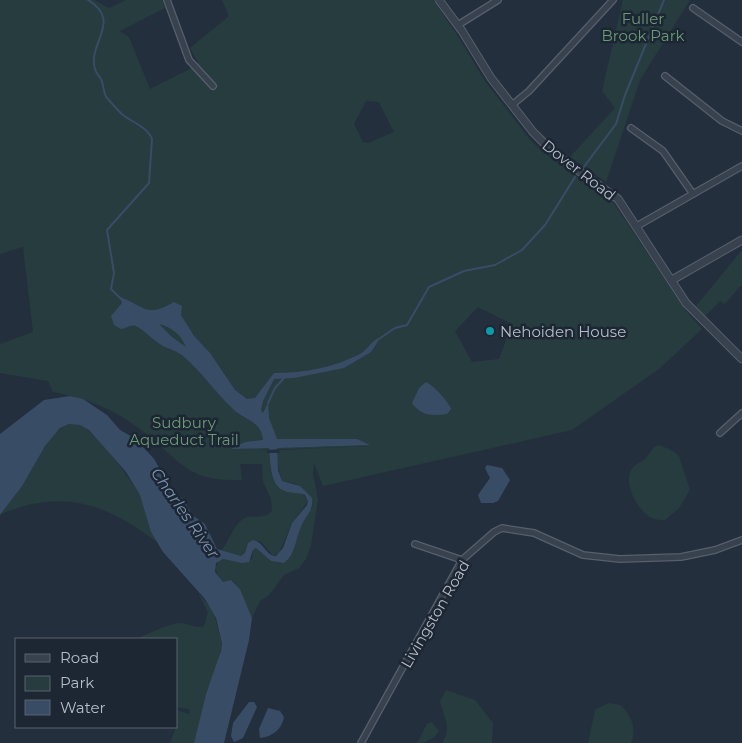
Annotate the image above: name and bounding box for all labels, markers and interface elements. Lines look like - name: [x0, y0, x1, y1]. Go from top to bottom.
- park label: Fuller Brook Park: [601, 9, 685, 45]
- street label: Dover Road: [539, 136, 619, 204]
- place label: Nehoiden House: [500, 322, 626, 341]
- marker: Nehoiden House: [484, 325, 496, 337]
- park label: Sudbury Aqueduct Trail: [129, 413, 239, 449]
- water label: Charles River: [147, 464, 223, 562]
- street label: Livingston Road: [396, 557, 474, 671]
- legend: [15, 638, 178, 728]
- text: Road: [60, 648, 99, 667]
- text: Park: [60, 673, 94, 692]
- text: Water: [60, 698, 106, 717]

